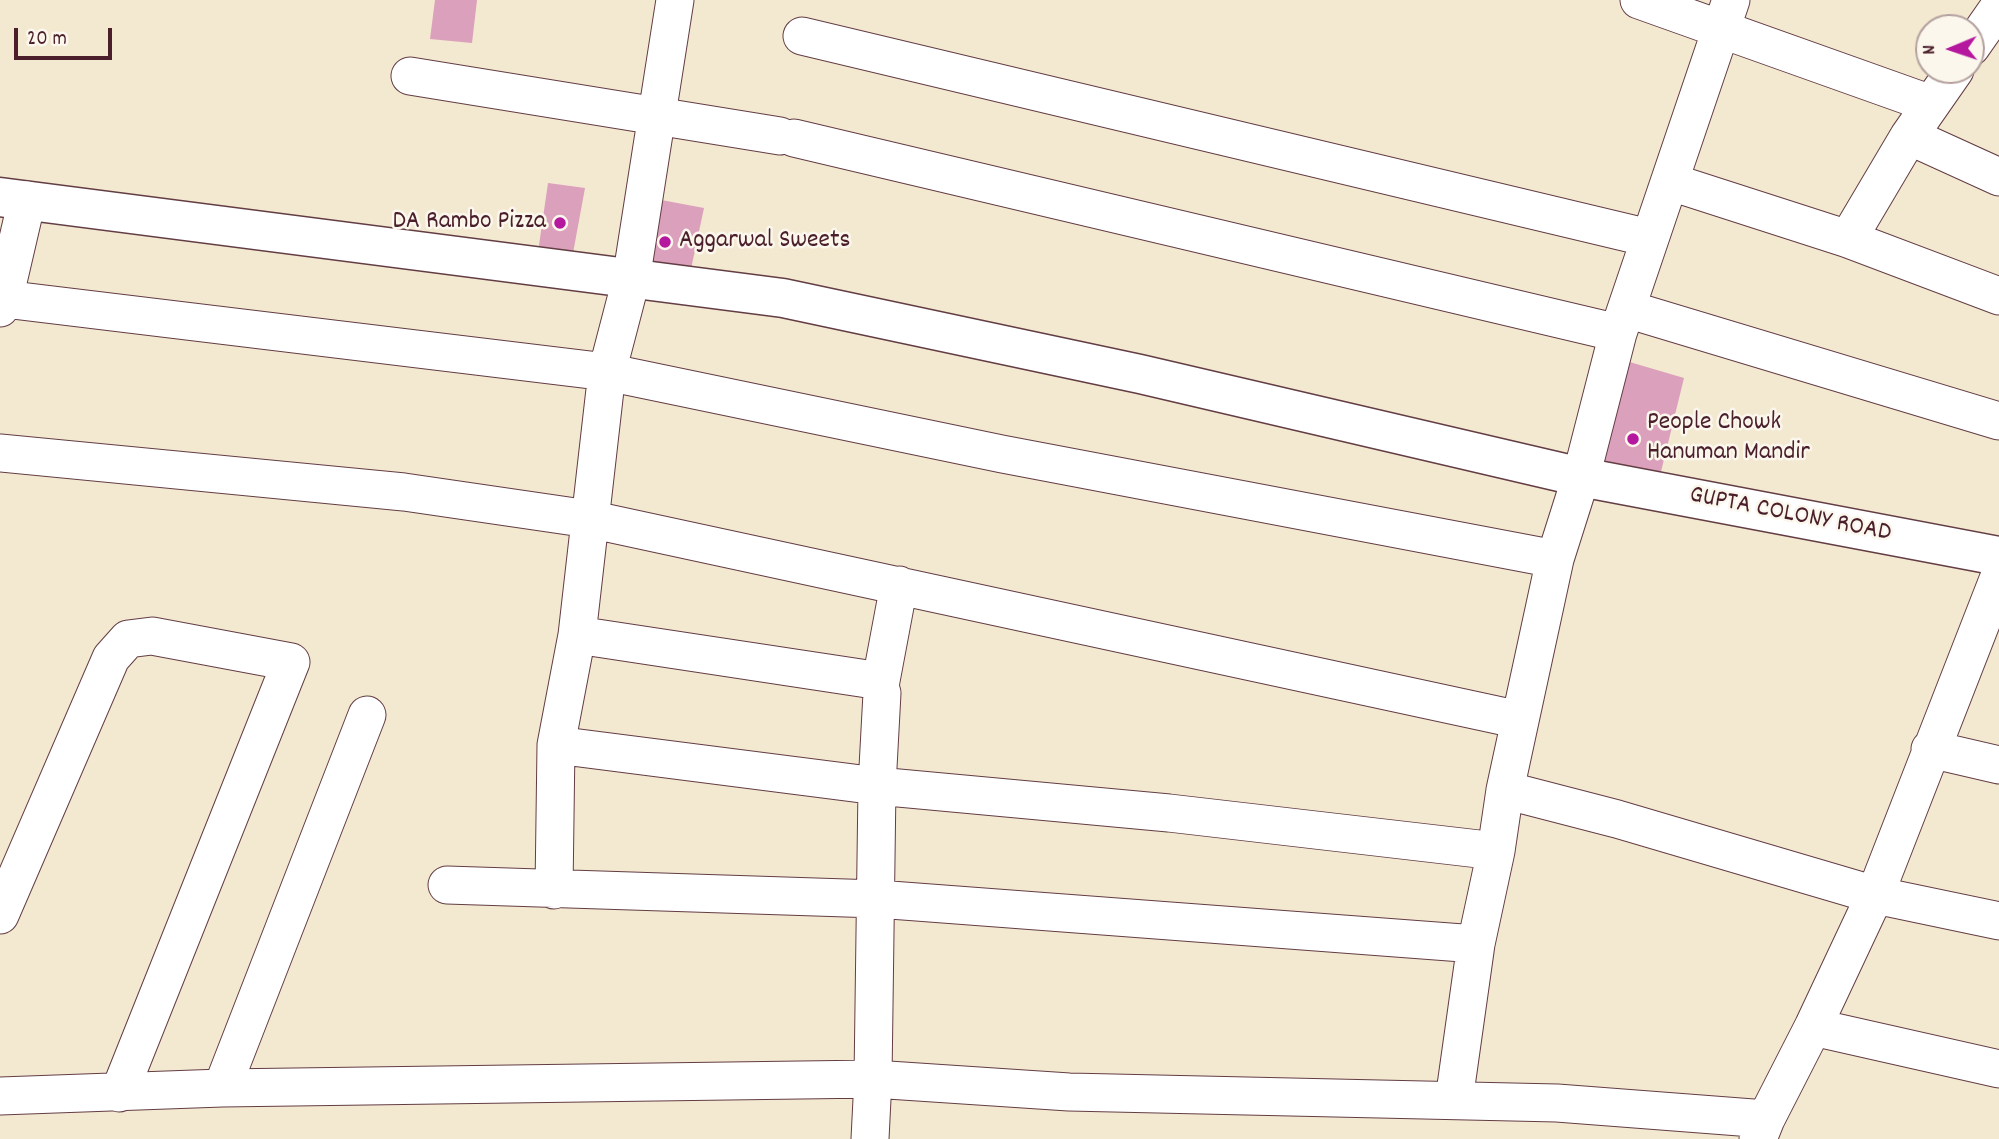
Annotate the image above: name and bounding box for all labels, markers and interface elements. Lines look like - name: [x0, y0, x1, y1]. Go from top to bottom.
- scale bar: [18, 14, 116, 58]
- north arrow: [1915, 14, 1985, 84]
- text: 20 m: [27, 25, 67, 55]
- text: N: [1917, 45, 1944, 55]
- place label: DA Rambo Pizza: [392, 207, 546, 239]
- marker: DA Rambo Pizza: [552, 215, 568, 231]
- place label: Aggarwal Sweets: [679, 226, 851, 258]
- marker: Aggarwal Sweets: [657, 234, 673, 250]
- place label: People Chowk Hanuman Mandir: [1647, 408, 1810, 470]
- marker: People Chowk Hanuman Mandir: [1625, 431, 1641, 447]
- street label: GUPTA COLONY ROAD: [1686, 481, 1894, 551]

